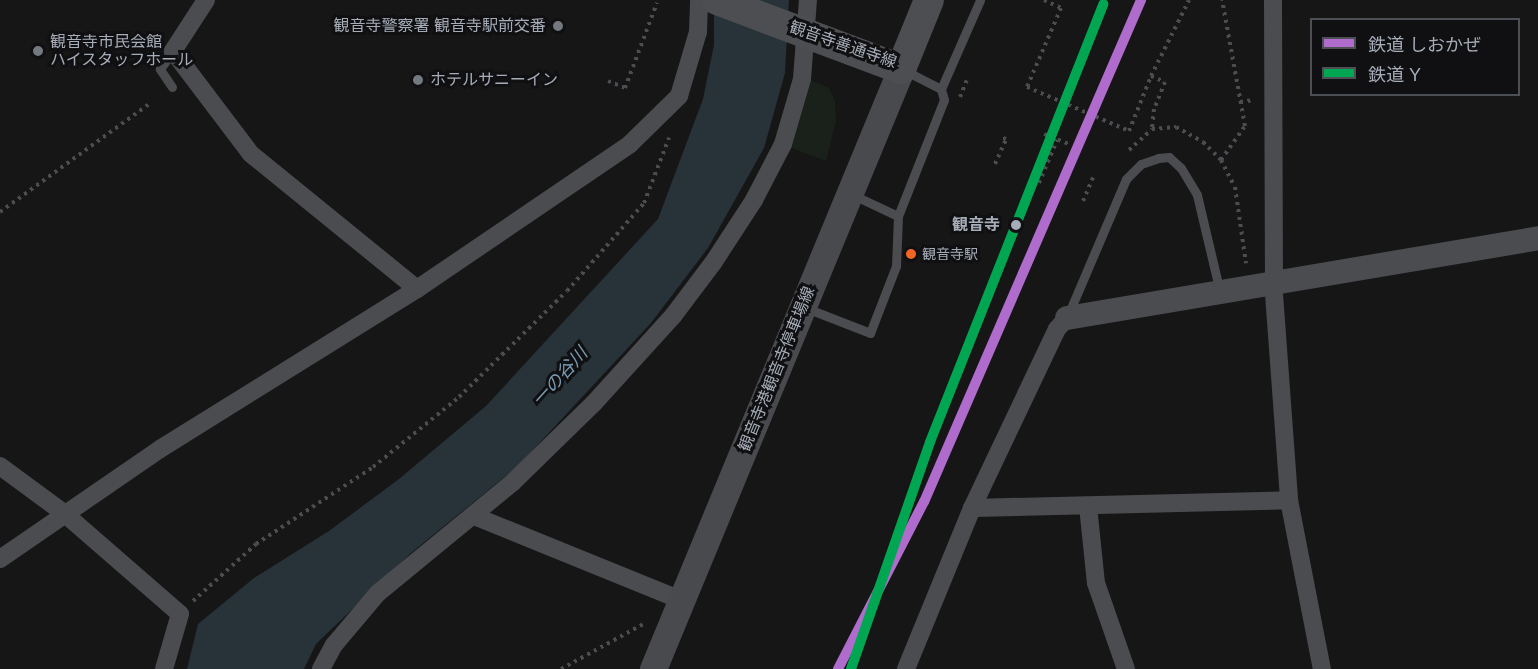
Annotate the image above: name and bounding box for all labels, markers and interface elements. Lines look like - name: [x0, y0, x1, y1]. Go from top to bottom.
- place label: 観音寺警察署 観音寺駅前交番: [334, 16, 546, 36]
- street label: 観音寺善通寺線: [787, 18, 899, 72]
- legend: [1310, 18, 1520, 96]
- marker: 観音寺警察署 観音寺駅前交番: [551, 19, 565, 33]
- place label: 観音寺市民会館 ハイスタッフホール: [50, 32, 194, 70]
- text: 鉄道 しおかぜ: [1368, 35, 1481, 55]
- marker: 観音寺市民会館 ハイスタッフホール: [31, 44, 45, 58]
- text: 鉄道 Y: [1368, 65, 1421, 85]
- place label: ホテルサニーイン: [430, 70, 558, 90]
- marker: ホテルサニーイン: [411, 73, 425, 87]
- marker: 観音寺: [1005, 214, 1027, 236]
- place label: 観音寺: [952, 215, 1000, 235]
- place label: 観音寺駅: [922, 246, 978, 262]
- marker: 観音寺駅: [905, 248, 917, 260]
- street label: 観音寺港観音寺停車場線: [735, 284, 819, 454]
- water label: 一の谷川: [528, 343, 592, 411]

